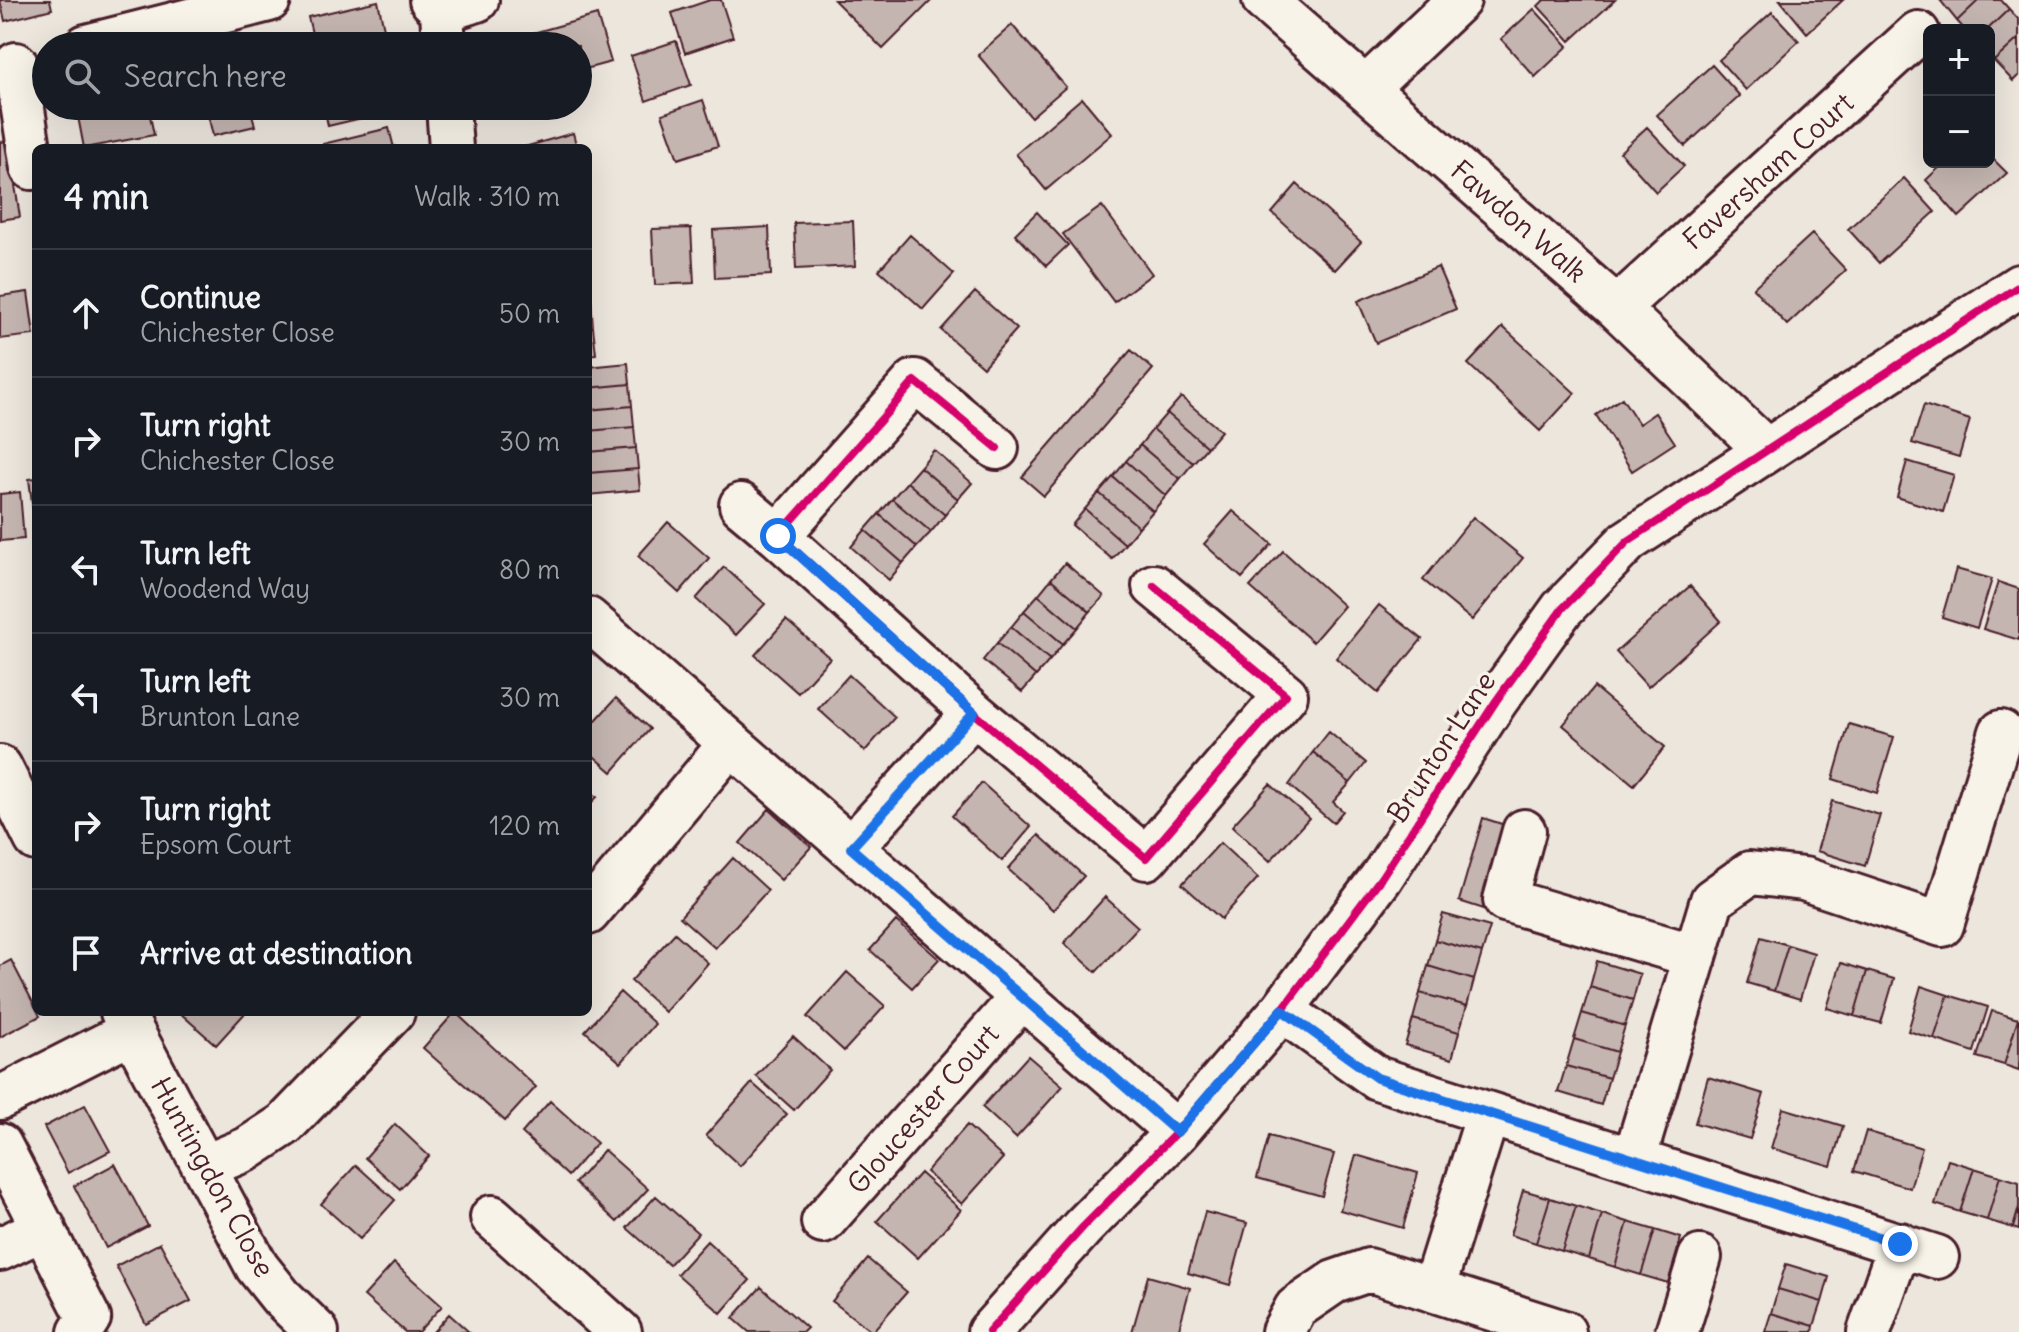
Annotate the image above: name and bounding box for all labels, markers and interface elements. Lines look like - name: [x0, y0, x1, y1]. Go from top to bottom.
- map controls: [1923, 24, 1995, 168]
- button: +: [1923, 24, 1995, 96]
- search box: [32, 32, 592, 120]
- icon: search: [60, 54, 104, 98]
- text: Search here: [124, 57, 287, 95]
- street label: Faversham Court: [1675, 85, 1861, 257]
- button: −: [1923, 96, 1995, 168]
- street label: Fawdon Walk: [1444, 152, 1594, 290]
- text: 4 min: [64, 175, 149, 218]
- text: Walk · 310 m: [414, 180, 560, 213]
- text: Continue: [140, 278, 261, 316]
- icon: ahead: [64, 291, 108, 335]
- text: 50 m: [499, 297, 560, 330]
- text: Chichester Close: [140, 316, 335, 349]
- text: Turn right: [140, 406, 271, 444]
- icon: right: [64, 419, 108, 463]
- text: 30 m: [499, 425, 560, 458]
- text: Chichester Close: [140, 444, 335, 477]
- route start: [760, 518, 796, 554]
- text: Turn left: [140, 534, 251, 572]
- icon: left: [64, 547, 108, 591]
- text: 80 m: [499, 553, 560, 586]
- text: Woodend Way: [140, 572, 310, 605]
- text: Turn left: [140, 662, 251, 700]
- street label: Brunton Lane: [1379, 665, 1503, 829]
- icon: left: [64, 675, 108, 719]
- text: 30 m: [499, 681, 560, 714]
- text: Brunton Lane: [140, 700, 300, 733]
- text: Turn right: [140, 790, 271, 828]
- icon: right: [64, 803, 108, 847]
- text: 120 m: [489, 809, 560, 842]
- text: Epsom Court: [140, 828, 291, 861]
- icon: arrive: [64, 931, 108, 975]
- text: Arrive at destination: [140, 934, 412, 972]
- street label: Gloucester Court: [839, 1017, 1007, 1201]
- street label: Huntingdon Close: [143, 1071, 283, 1283]
- route end: [1882, 1226, 1918, 1262]

